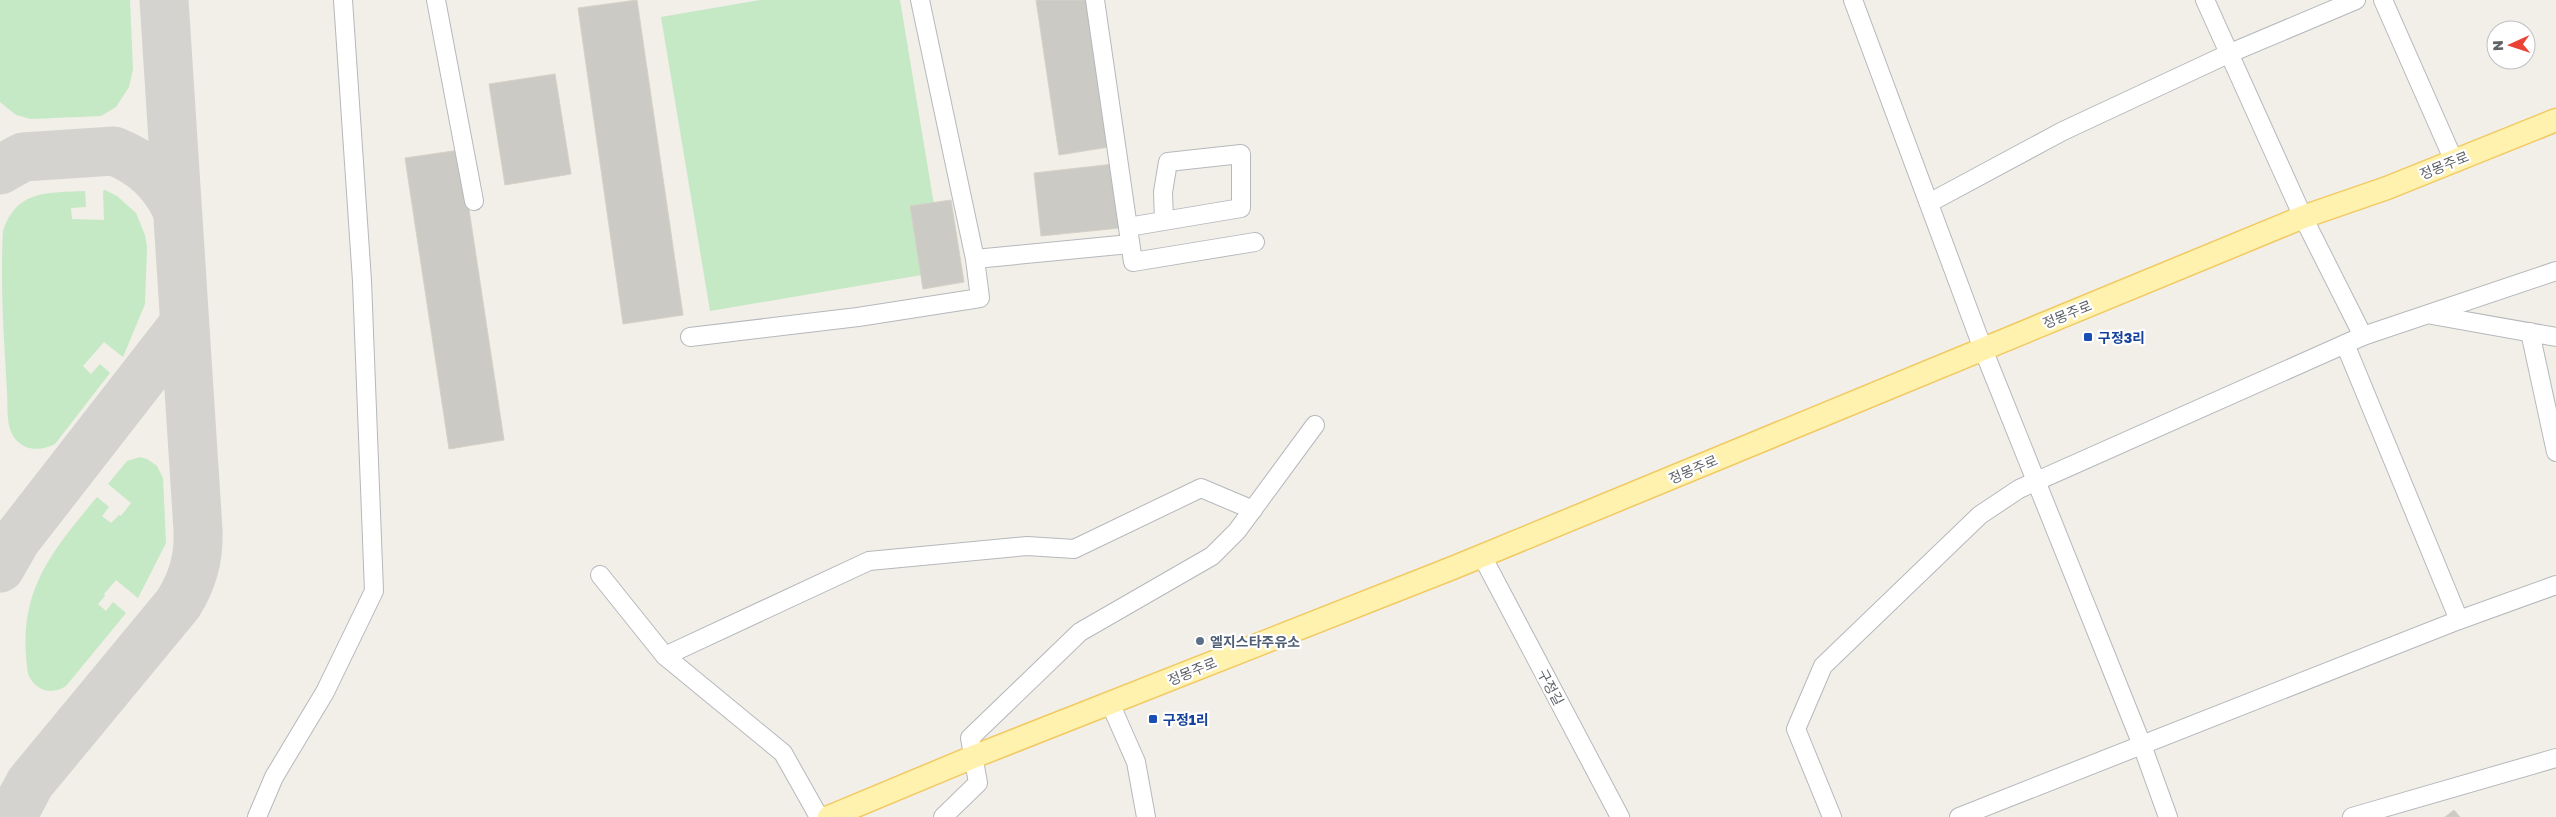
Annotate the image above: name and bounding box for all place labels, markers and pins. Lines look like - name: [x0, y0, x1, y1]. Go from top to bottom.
- place label: 구정3리: [2098, 329, 2145, 346]
- marker: 구정3리: [2082, 331, 2094, 343]
- place label: 엘지스타주유소: [1210, 633, 1300, 650]
- marker: 엘지스타주유소: [1194, 635, 1206, 647]
- place label: 구정1리: [1163, 711, 1209, 728]
- marker: 구정1리: [1147, 713, 1159, 725]

